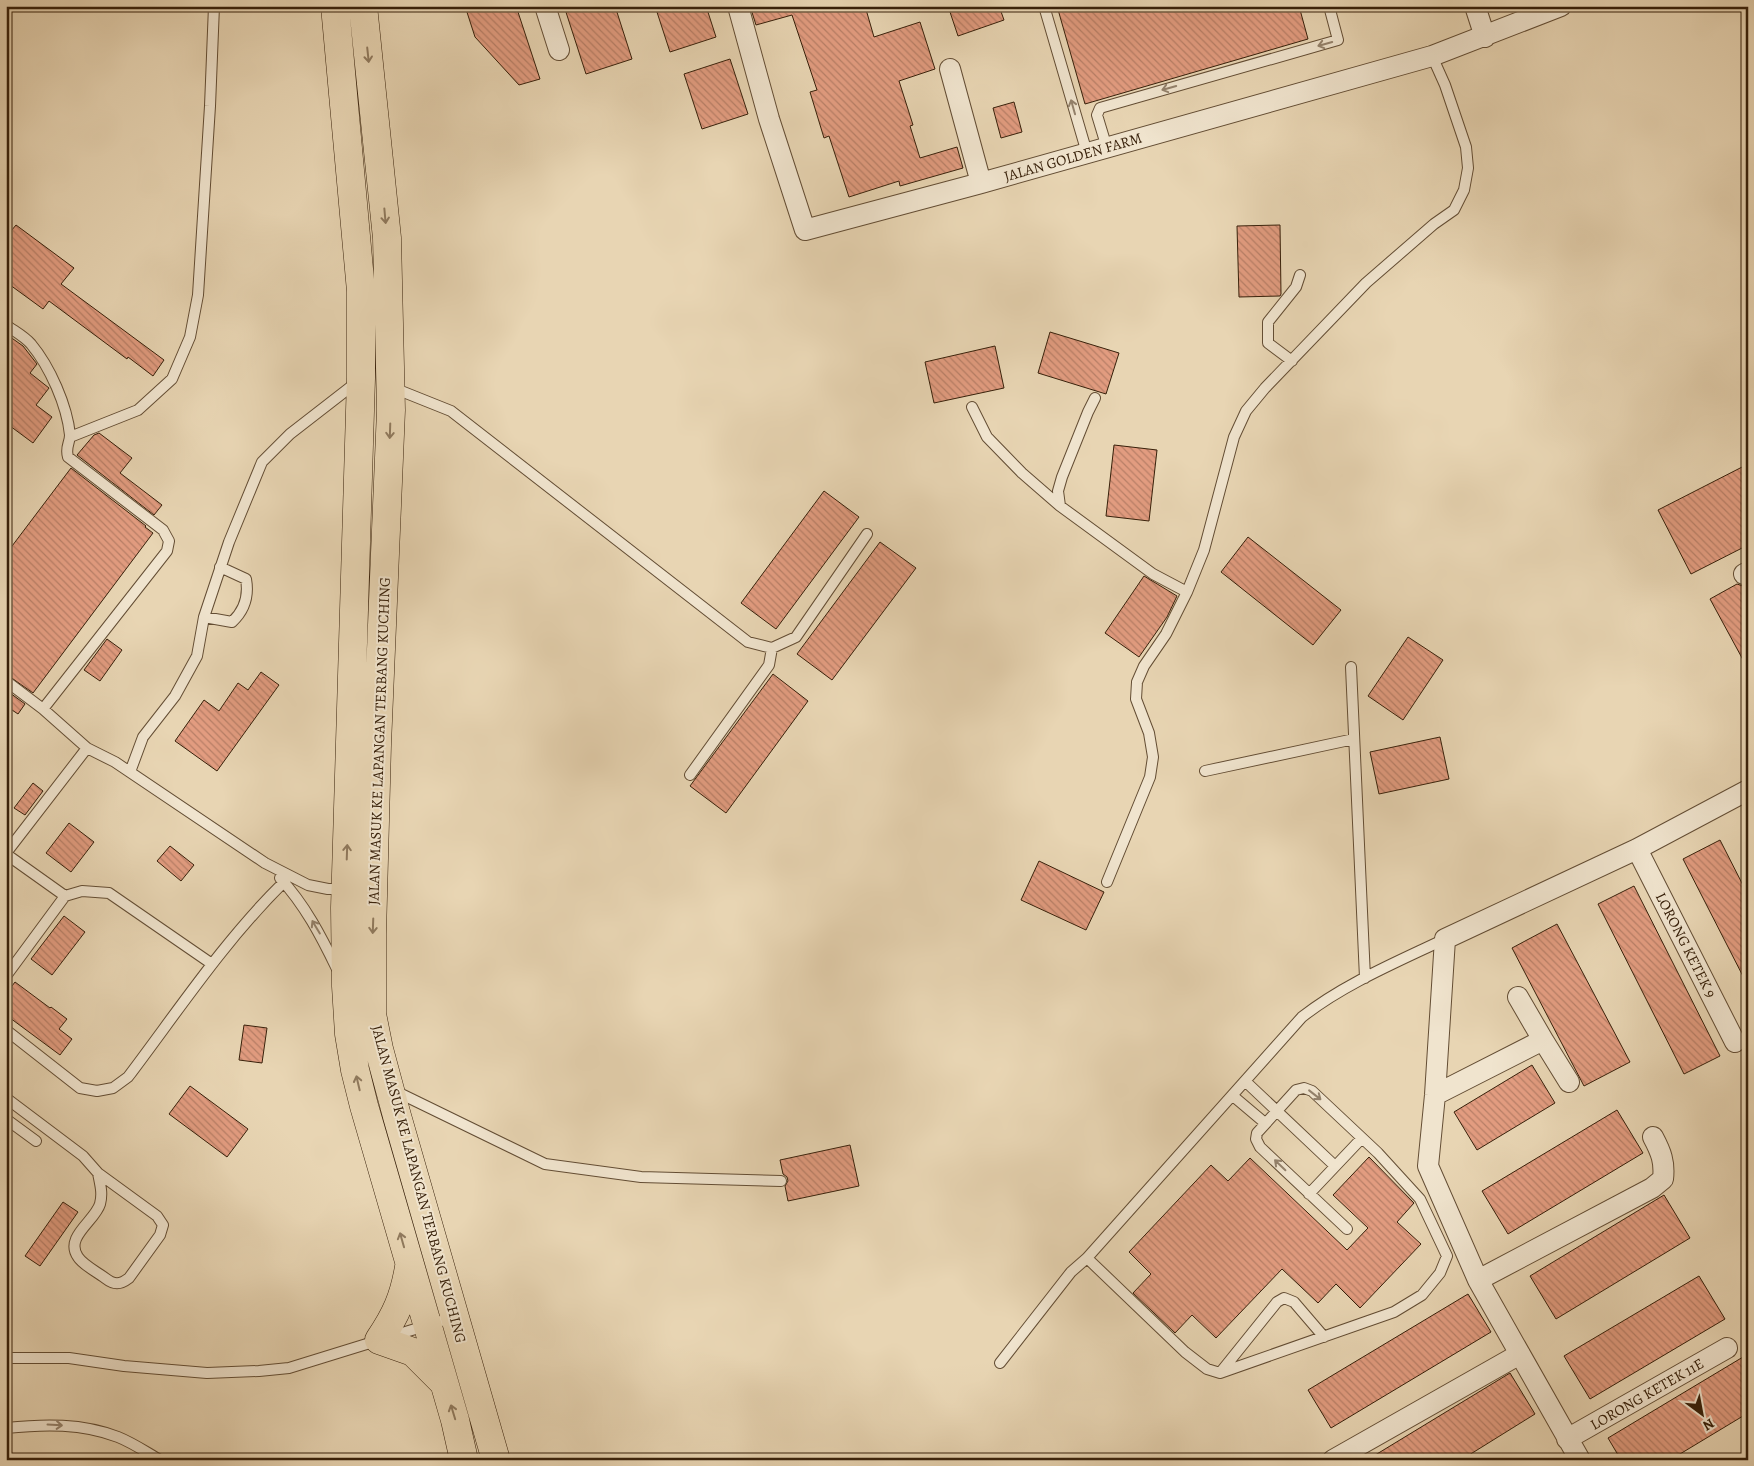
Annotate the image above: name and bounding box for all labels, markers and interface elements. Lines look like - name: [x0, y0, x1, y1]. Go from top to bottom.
- one-way arrow: [1317, 40, 1333, 49]
- one-way arrow: [363, 46, 373, 62]
- one-way arrow: [1161, 84, 1177, 94]
- one-way arrow: [1068, 99, 1077, 115]
- street label: JALAN GOLDEN FARM: [1002, 128, 1144, 186]
- one-way arrow: [380, 208, 390, 224]
- one-way arrow: [386, 423, 395, 439]
- street label: JALAN MASUK KE LAPANGAN TERBANG KUCHING: [363, 577, 395, 905]
- one-way arrow: [342, 844, 352, 860]
- street label: LORONG KETEK 9: [1651, 889, 1721, 1001]
- one-way arrow: [368, 918, 377, 934]
- one-way arrow: [310, 920, 320, 934]
- street label: JALAN MASUK KE LAPANGAN TERBANG KUCHING: [367, 1023, 471, 1345]
- one-way arrow: [353, 1076, 362, 1092]
- one-way arrow: [1308, 1089, 1321, 1100]
- one-way arrow: [1274, 1160, 1286, 1172]
- one-way arrow: [397, 1232, 407, 1248]
- street label: LORONG KETEK 11E: [1587, 1354, 1707, 1434]
- north arrow: [1676, 1388, 1726, 1438]
- one-way arrow: [447, 1405, 457, 1421]
- one-way arrow: [47, 1420, 63, 1429]

